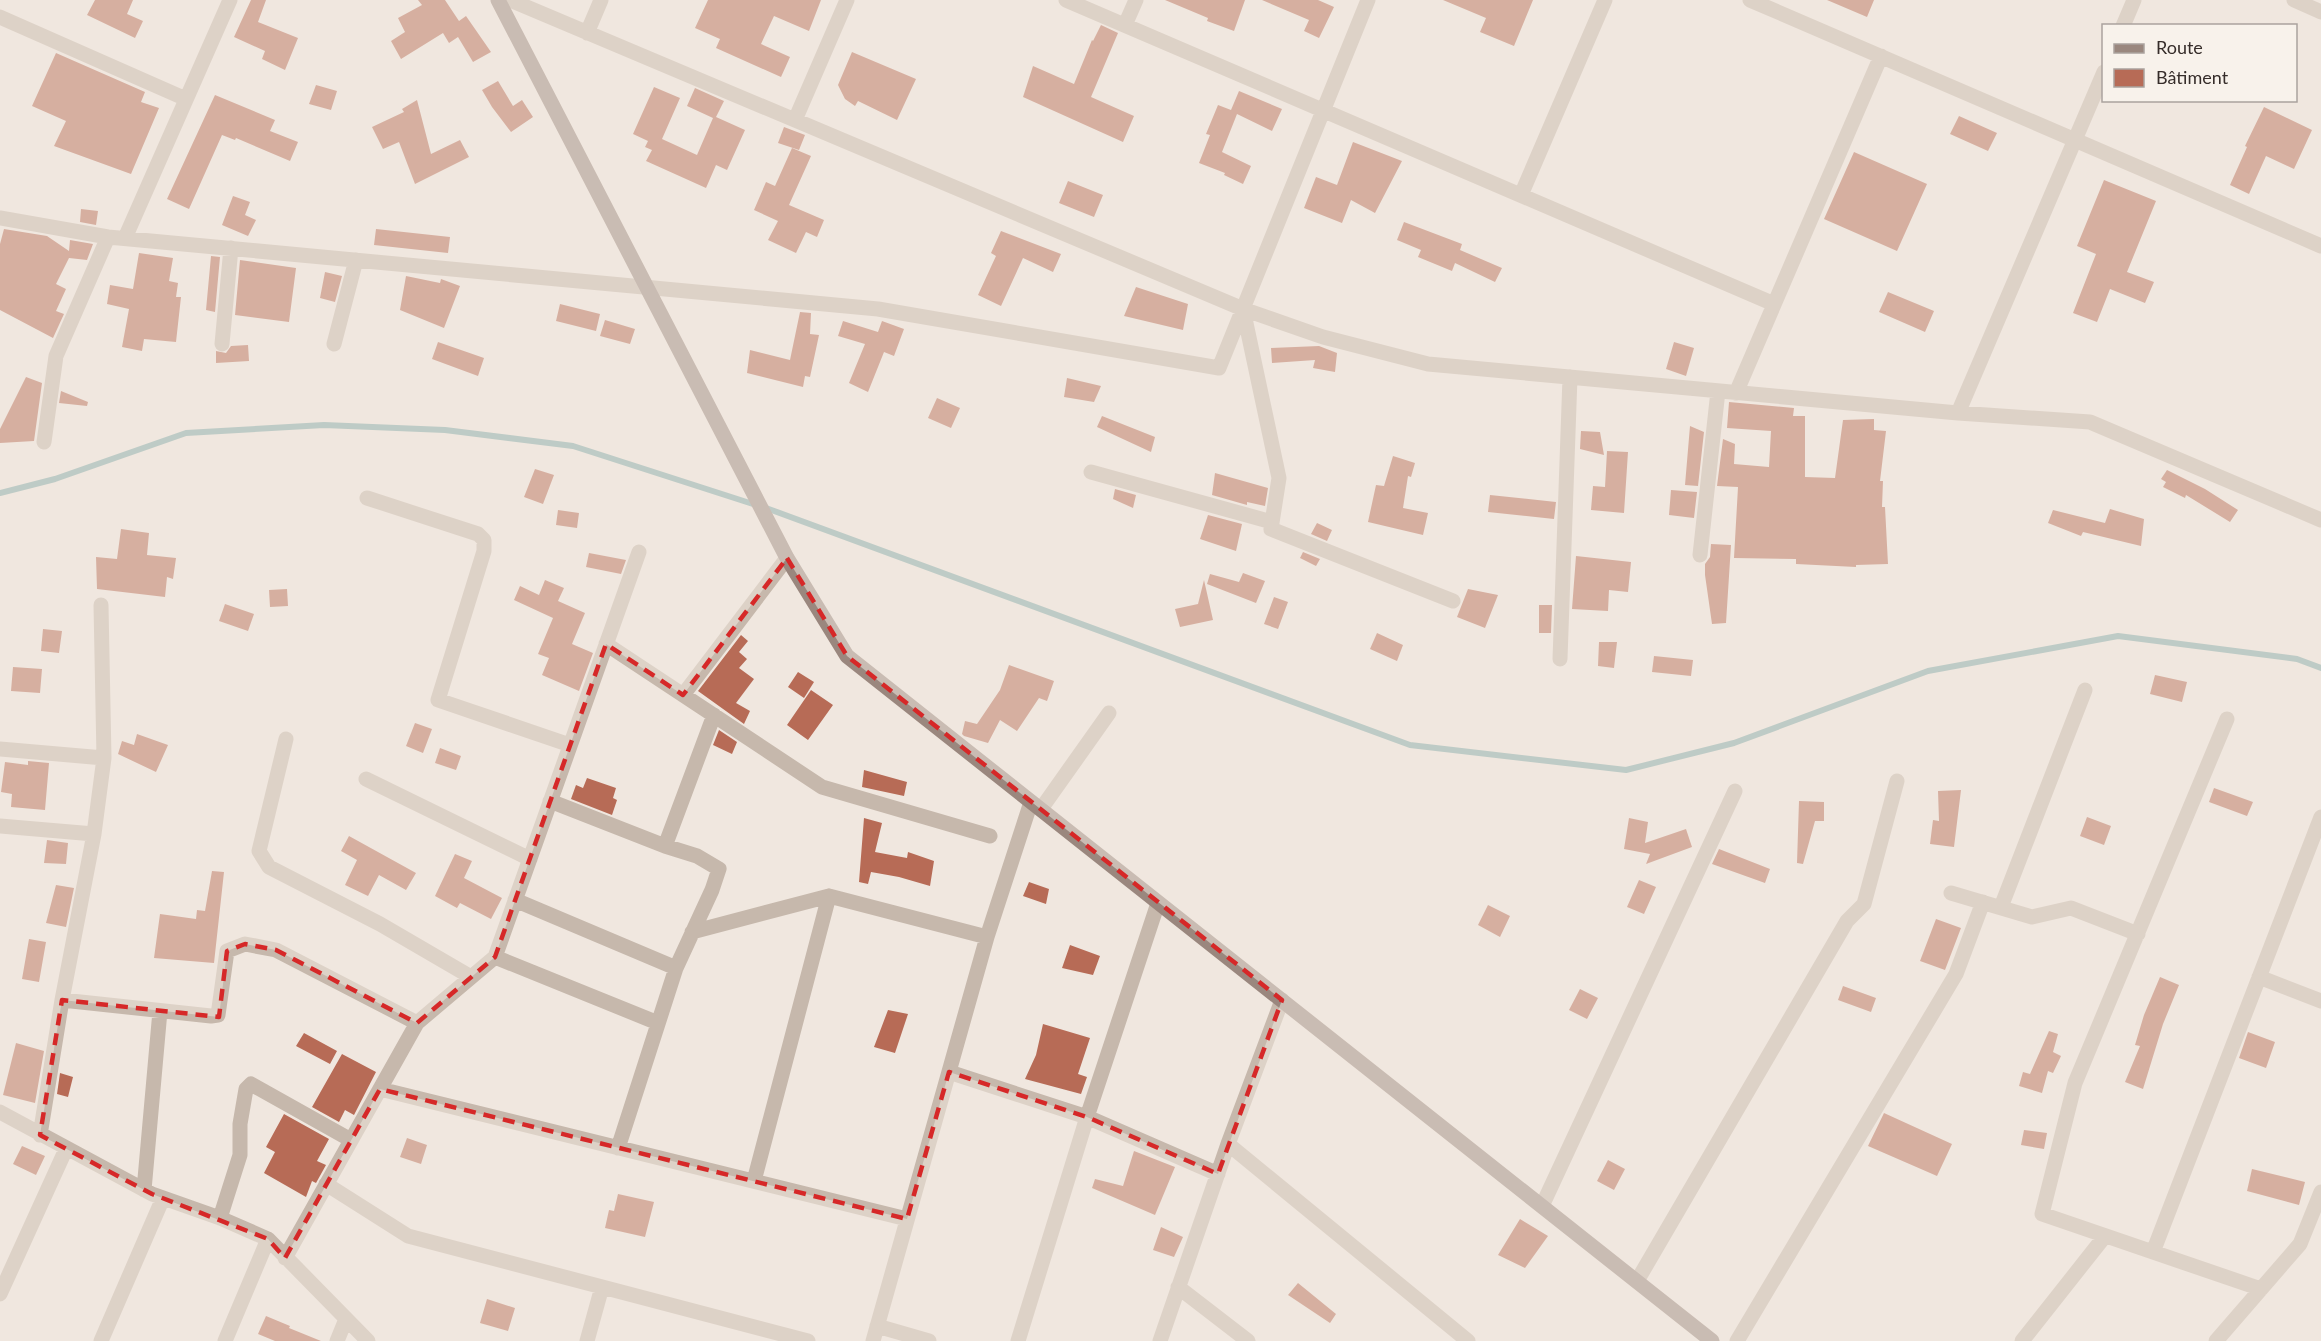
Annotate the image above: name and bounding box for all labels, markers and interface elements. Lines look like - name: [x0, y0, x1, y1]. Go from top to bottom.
- legend: [2102, 24, 2297, 102]
- text: Route: [2156, 36, 2203, 58]
- text: Bâtiment: [2156, 66, 2229, 88]

